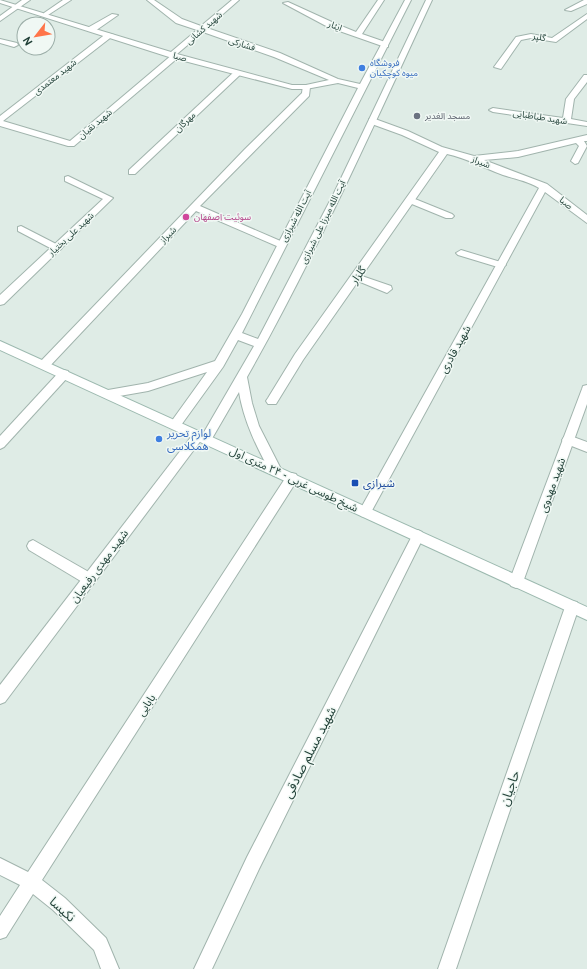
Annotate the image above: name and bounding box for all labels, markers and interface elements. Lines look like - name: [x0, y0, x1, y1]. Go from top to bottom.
- street label: شهید کشانی: [184, 9, 225, 47]
- north arrow: [16, 16, 56, 56]
- street label: ایثار: [325, 18, 343, 34]
- street label: گلپر: [530, 31, 547, 44]
- text: N: [20, 34, 36, 48]
- street label: فشارکی: [227, 35, 257, 54]
- street label: صبا: [172, 50, 188, 65]
- street label: شهید معتمدی: [32, 57, 79, 98]
- place label: فروشگاه میوه کوچکیان: [370, 58, 418, 79]
- marker: فروشگاه میوه کوچکیان: [357, 63, 367, 73]
- street label: شهید نقیان: [76, 107, 115, 142]
- street label: شهید طباطبایی: [512, 108, 568, 127]
- street label: مهرگان: [172, 110, 198, 135]
- marker: مسجد الغدیر: [412, 111, 422, 121]
- place label: مسجد الغدیر: [424, 111, 471, 122]
- street label: شیراز: [469, 154, 492, 171]
- street label: آیت الله میرزا علی شیرازی: [298, 178, 349, 266]
- street label: آیت الله شیرازی: [279, 188, 314, 244]
- street label: صبا: [557, 195, 575, 212]
- street label: شهید علی بختیار: [45, 210, 97, 259]
- marker: سوئیت اصفهان: [181, 212, 191, 222]
- place label: سوئیت اصفهان: [194, 212, 251, 223]
- street label: شیراز: [157, 225, 179, 247]
- street label: گلزار: [347, 264, 370, 288]
- street label: شهید قادری: [437, 323, 475, 376]
- place label: لوازم تحریر همکلاسی: [166, 427, 211, 454]
- marker: لوازم تحریر همکلاسی: [154, 434, 164, 444]
- street label: شیخ طوسی غربی - ۲۴ متری اول: [227, 444, 360, 516]
- street label: شهید مهدوی: [537, 456, 569, 515]
- place label: شیرازی: [363, 477, 395, 491]
- marker: شیرازی: [350, 478, 360, 488]
- street label: شهید مهدی رفیعیان: [68, 527, 132, 606]
- street label: بابایی: [135, 692, 159, 719]
- street label: شهید مسلم صادقی: [281, 704, 342, 802]
- street label: حاجیان: [497, 768, 525, 809]
- street label: نکیسا: [45, 895, 78, 926]

